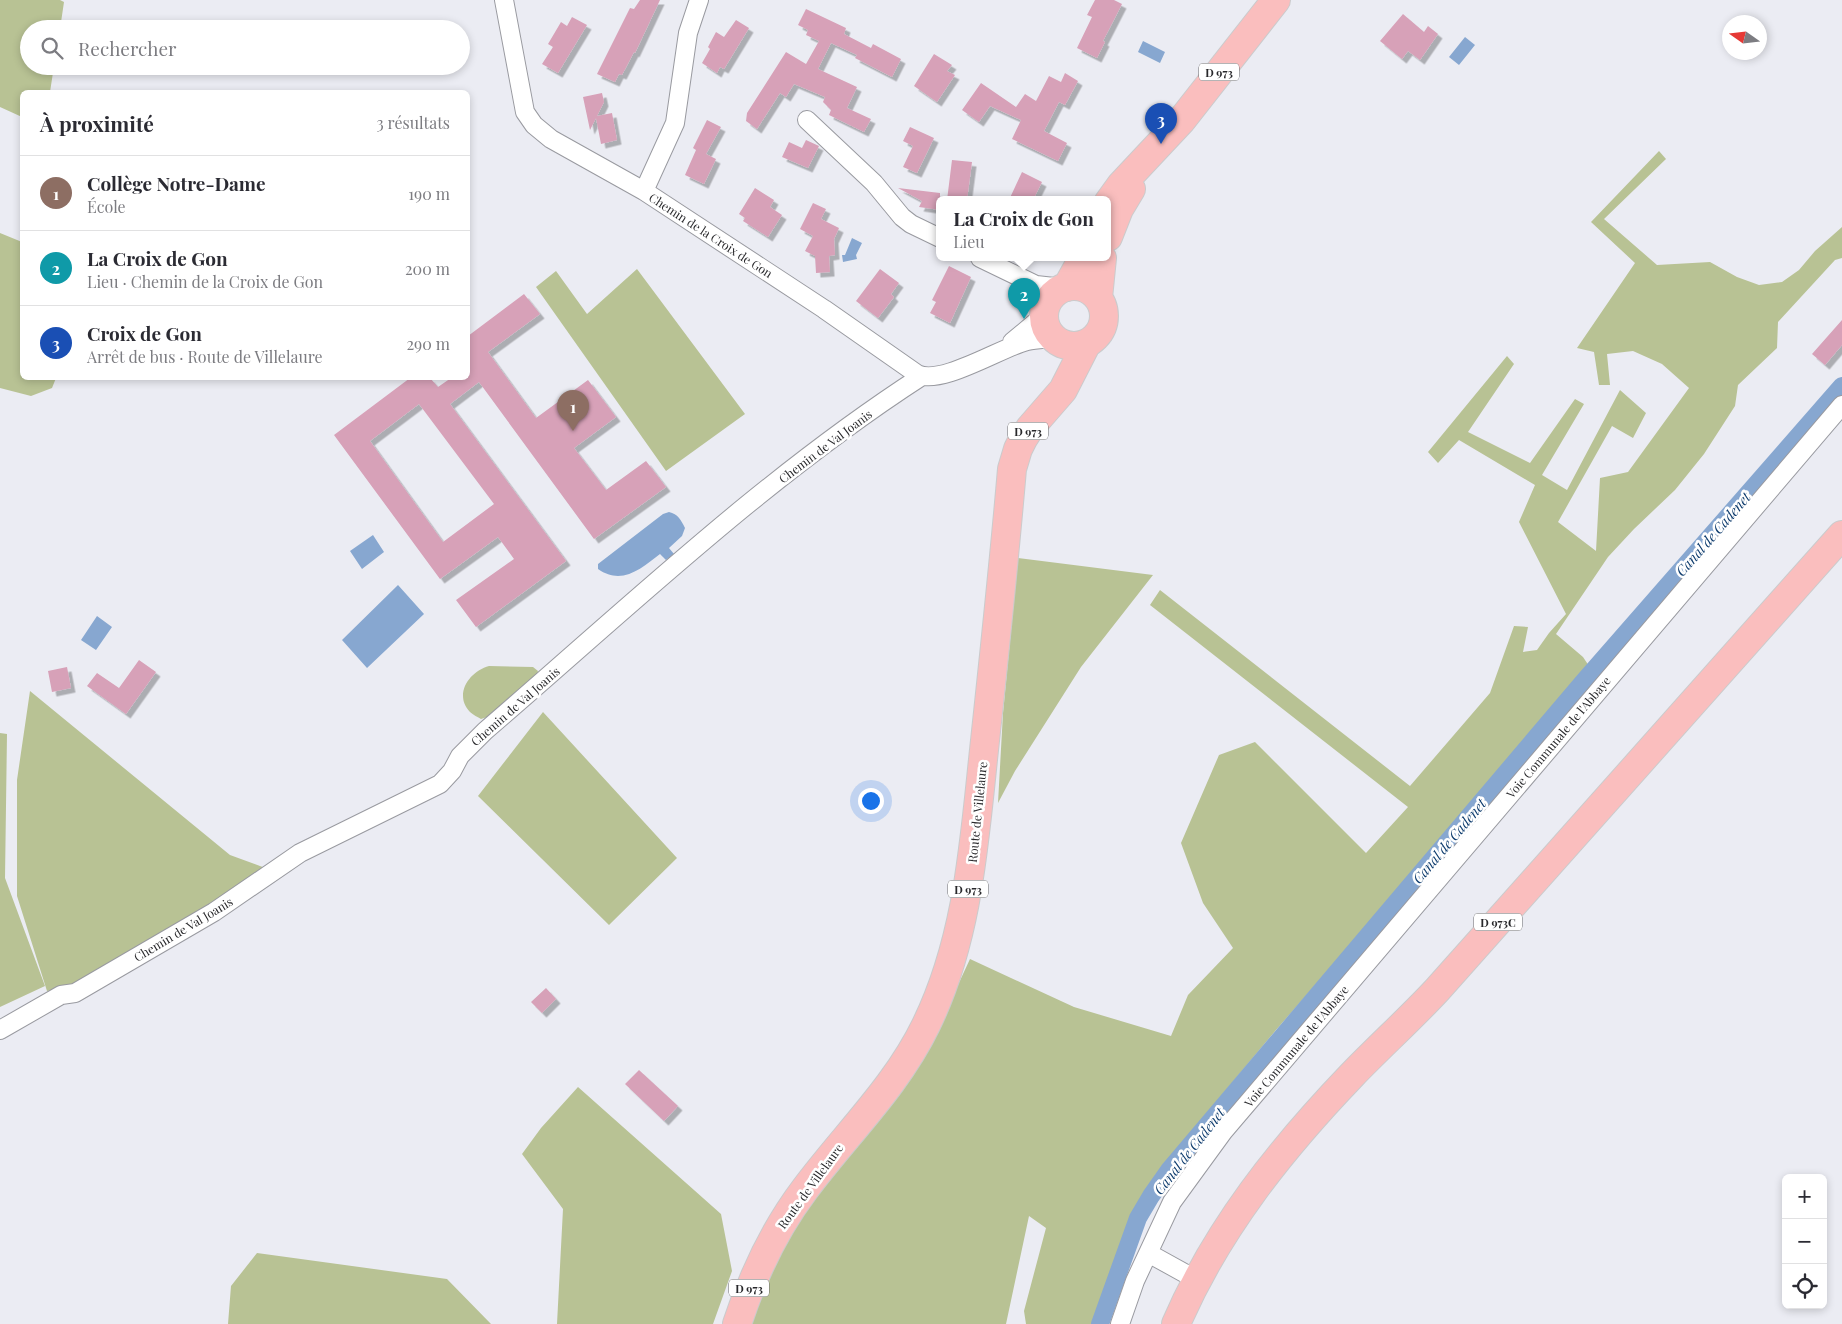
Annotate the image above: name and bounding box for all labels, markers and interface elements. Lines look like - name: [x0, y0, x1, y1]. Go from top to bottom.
- north arrow: [1722, 15, 1767, 60]
- search box: [20, 20, 470, 75]
- icon: search: [38, 34, 66, 62]
- text: Rechercher: [78, 35, 177, 61]
- road number: D 973: [1199, 64, 1239, 80]
- pin: 3: [1145, 103, 1177, 144]
- text: À proximité: [40, 109, 154, 137]
- text: 3 résultats: [376, 112, 450, 133]
- text: Collège Notre-Dame: [87, 170, 266, 196]
- text: 1: [53, 183, 59, 204]
- text: 190 m: [408, 183, 450, 204]
- street label: Chemin de la Croix de Gon: [646, 189, 776, 281]
- text: École: [87, 196, 126, 217]
- popup: [936, 196, 1111, 261]
- text: La Croix de Gon: [953, 205, 1094, 231]
- text: Lieu: [953, 231, 985, 252]
- text: La Croix de Gon: [87, 245, 228, 271]
- text: 2: [52, 258, 60, 279]
- text: 200 m: [405, 258, 450, 279]
- text: Lieu · Chemin de la Croix de Gon: [87, 271, 323, 292]
- pin: 2: [1008, 278, 1040, 319]
- text: Croix de Gon: [87, 320, 202, 346]
- text: 3: [52, 333, 60, 354]
- text: 290 m: [406, 333, 450, 354]
- text: Arrêt de bus · Route de Villelaure: [87, 346, 323, 367]
- pin: 1: [557, 390, 589, 431]
- street label: Chemin de Val Joanis: [775, 406, 875, 486]
- road number: D 973: [1008, 422, 1048, 440]
- water label: Canal de Cadenet: [1671, 487, 1756, 580]
- street label: Chemin de Val Joanis: [467, 663, 563, 749]
- street label: Voie Communale de l'Abbaye: [1502, 673, 1614, 802]
- street label: Route de Villelaure: [964, 761, 990, 863]
- your location: [858, 788, 884, 814]
- water label: Canal de Cadenet: [1408, 794, 1491, 887]
- road number: D 973: [948, 881, 988, 898]
- street label: Chemin de Val Joanis: [131, 893, 235, 965]
- road number: D 973C: [1474, 914, 1522, 930]
- street label: Voie Communale de l'Abbaye: [1240, 982, 1352, 1111]
- water label: Canal de Cadenet: [1149, 1103, 1230, 1198]
- street label: Route de Villelaure: [774, 1140, 846, 1232]
- map controls: [1782, 1174, 1827, 1309]
- button: +: [1782, 1174, 1827, 1219]
- button: −: [1782, 1219, 1827, 1264]
- button: locate: [1782, 1264, 1827, 1309]
- road number: D 973: [729, 1280, 769, 1296]

